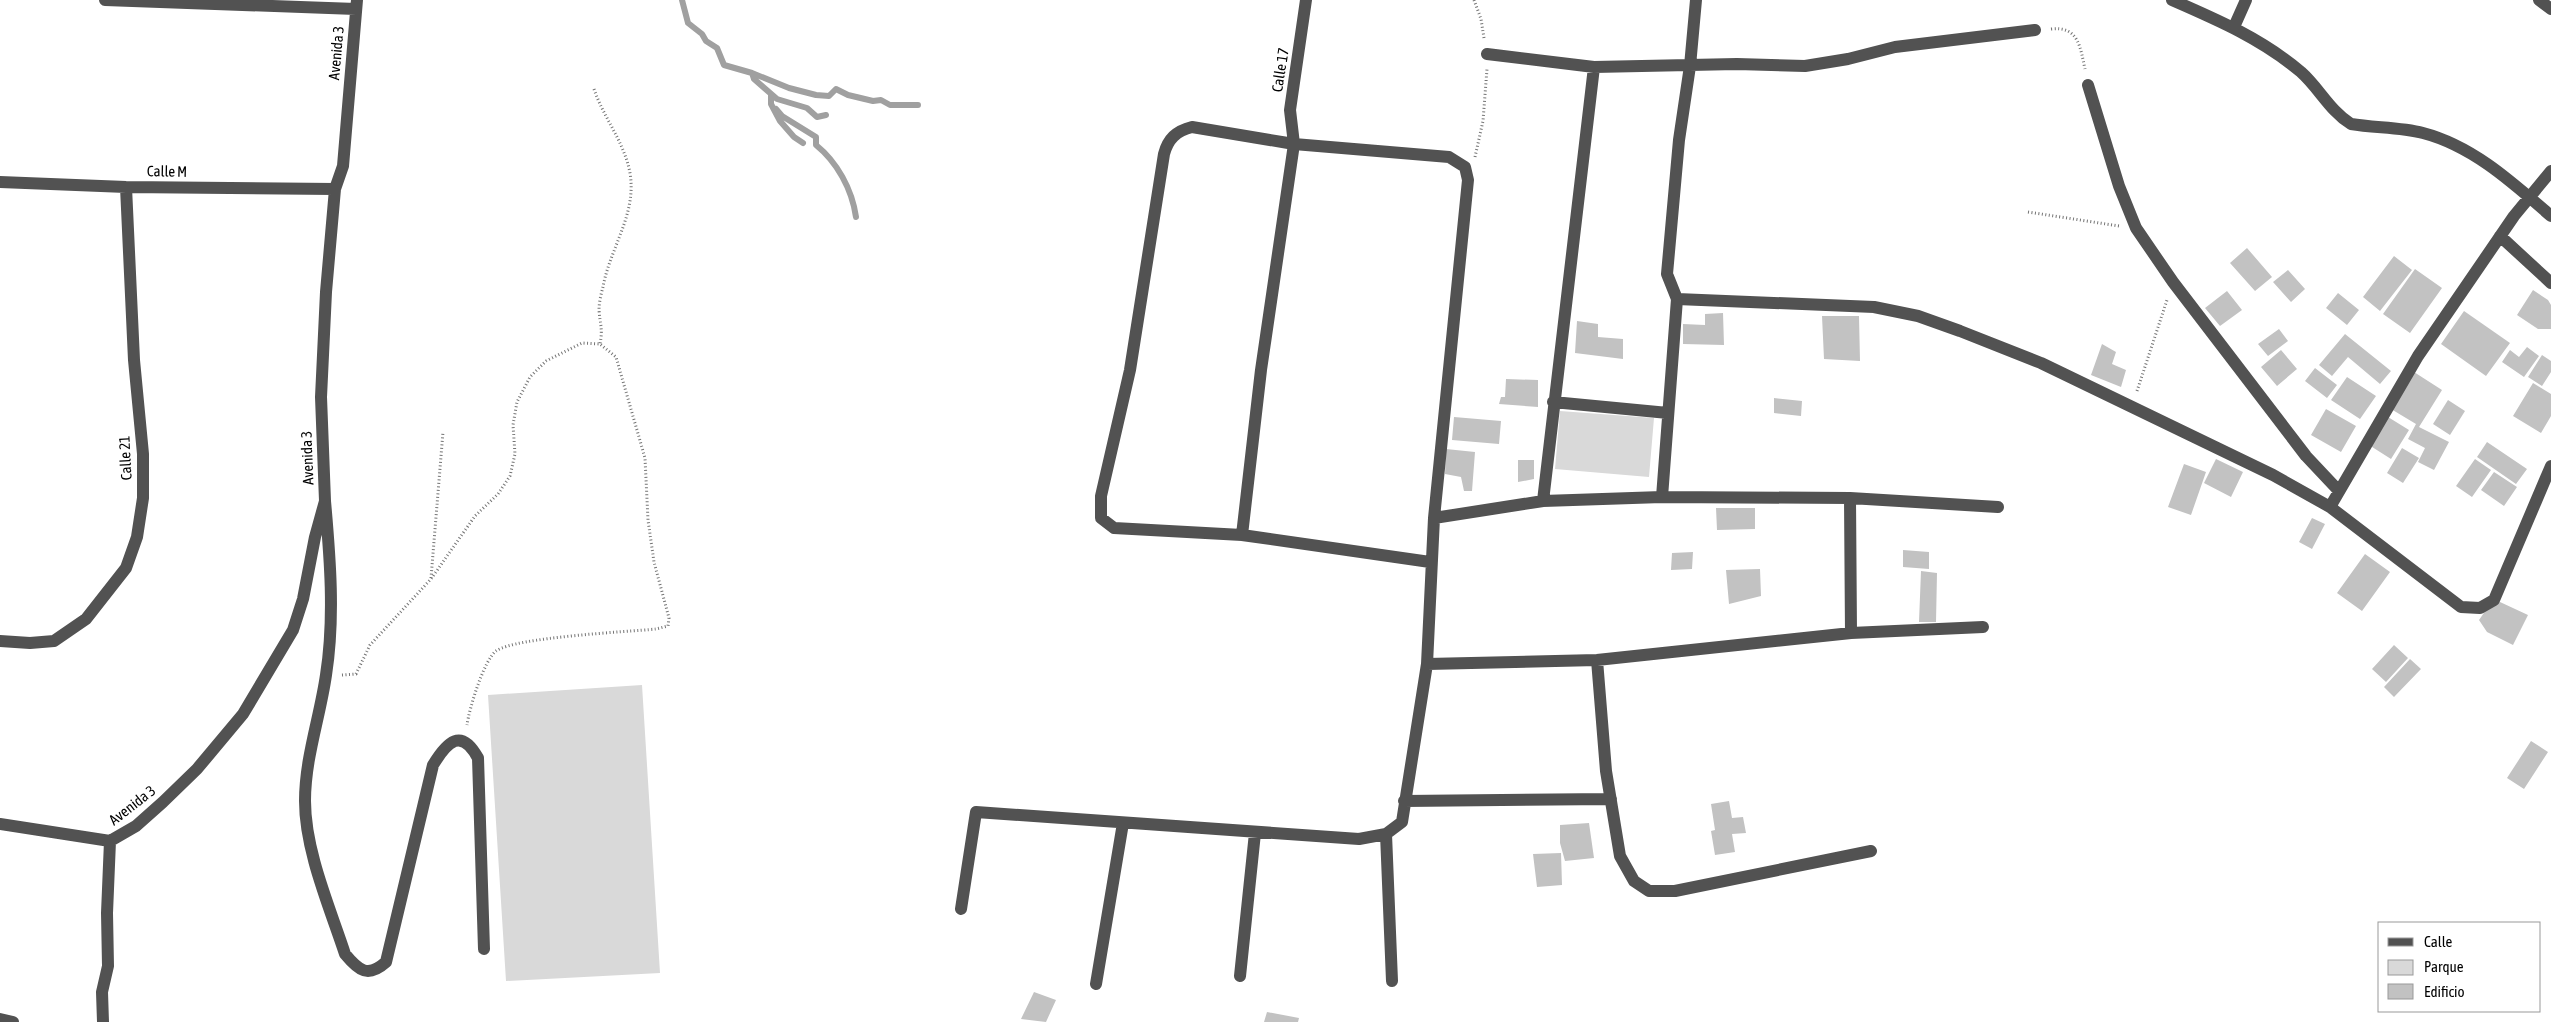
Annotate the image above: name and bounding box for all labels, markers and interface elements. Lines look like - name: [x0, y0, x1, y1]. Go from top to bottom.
- street label: Avenida 3: [325, 25, 347, 81]
- street label: Calle 17: [1268, 47, 1292, 93]
- street label: Calle M: [147, 162, 187, 180]
- street label: Avenida 3: [298, 431, 316, 485]
- street label: Calle 21: [115, 435, 135, 481]
- street label: Avenida 3: [105, 782, 159, 828]
- legend: [2378, 922, 2541, 1012]
- text: Calle: [2424, 933, 2453, 950]
- text: Parque: [2424, 958, 2464, 975]
- text: Edificio: [2424, 983, 2465, 1000]

